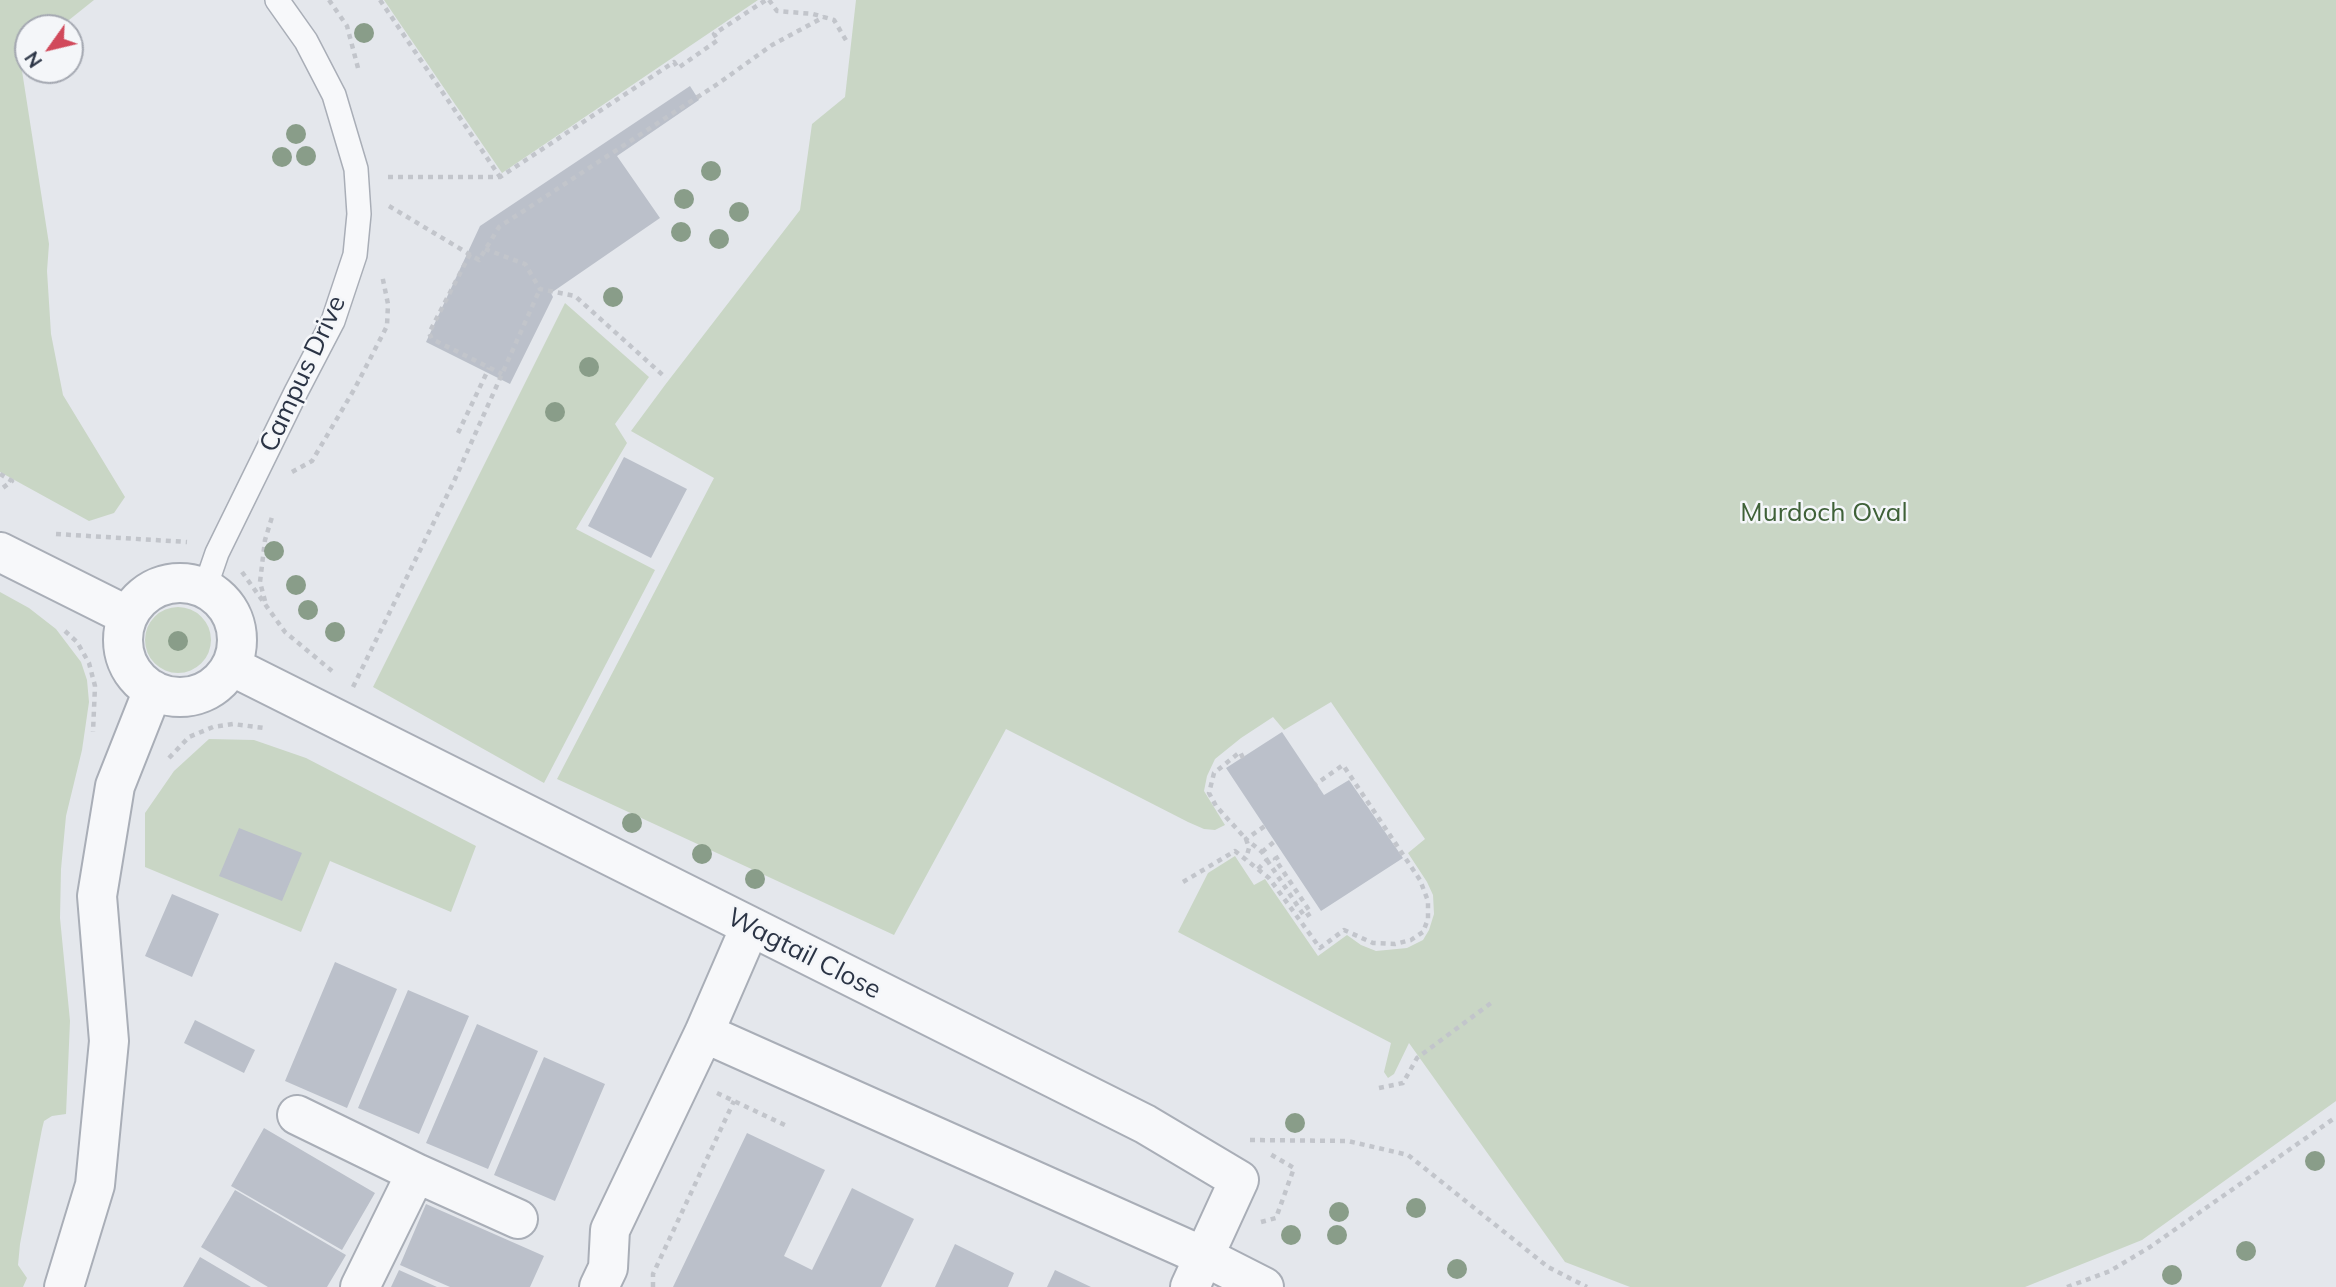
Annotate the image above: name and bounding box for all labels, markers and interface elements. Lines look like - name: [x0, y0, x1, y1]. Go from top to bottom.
- north arrow: [14, 14, 84, 84]
- text: N: [19, 47, 47, 72]
- street label: Campus Drive: [253, 291, 353, 457]
- park label: Murdoch Oval: [1740, 497, 1908, 529]
- street label: Wagtail Close: [722, 902, 886, 1006]

